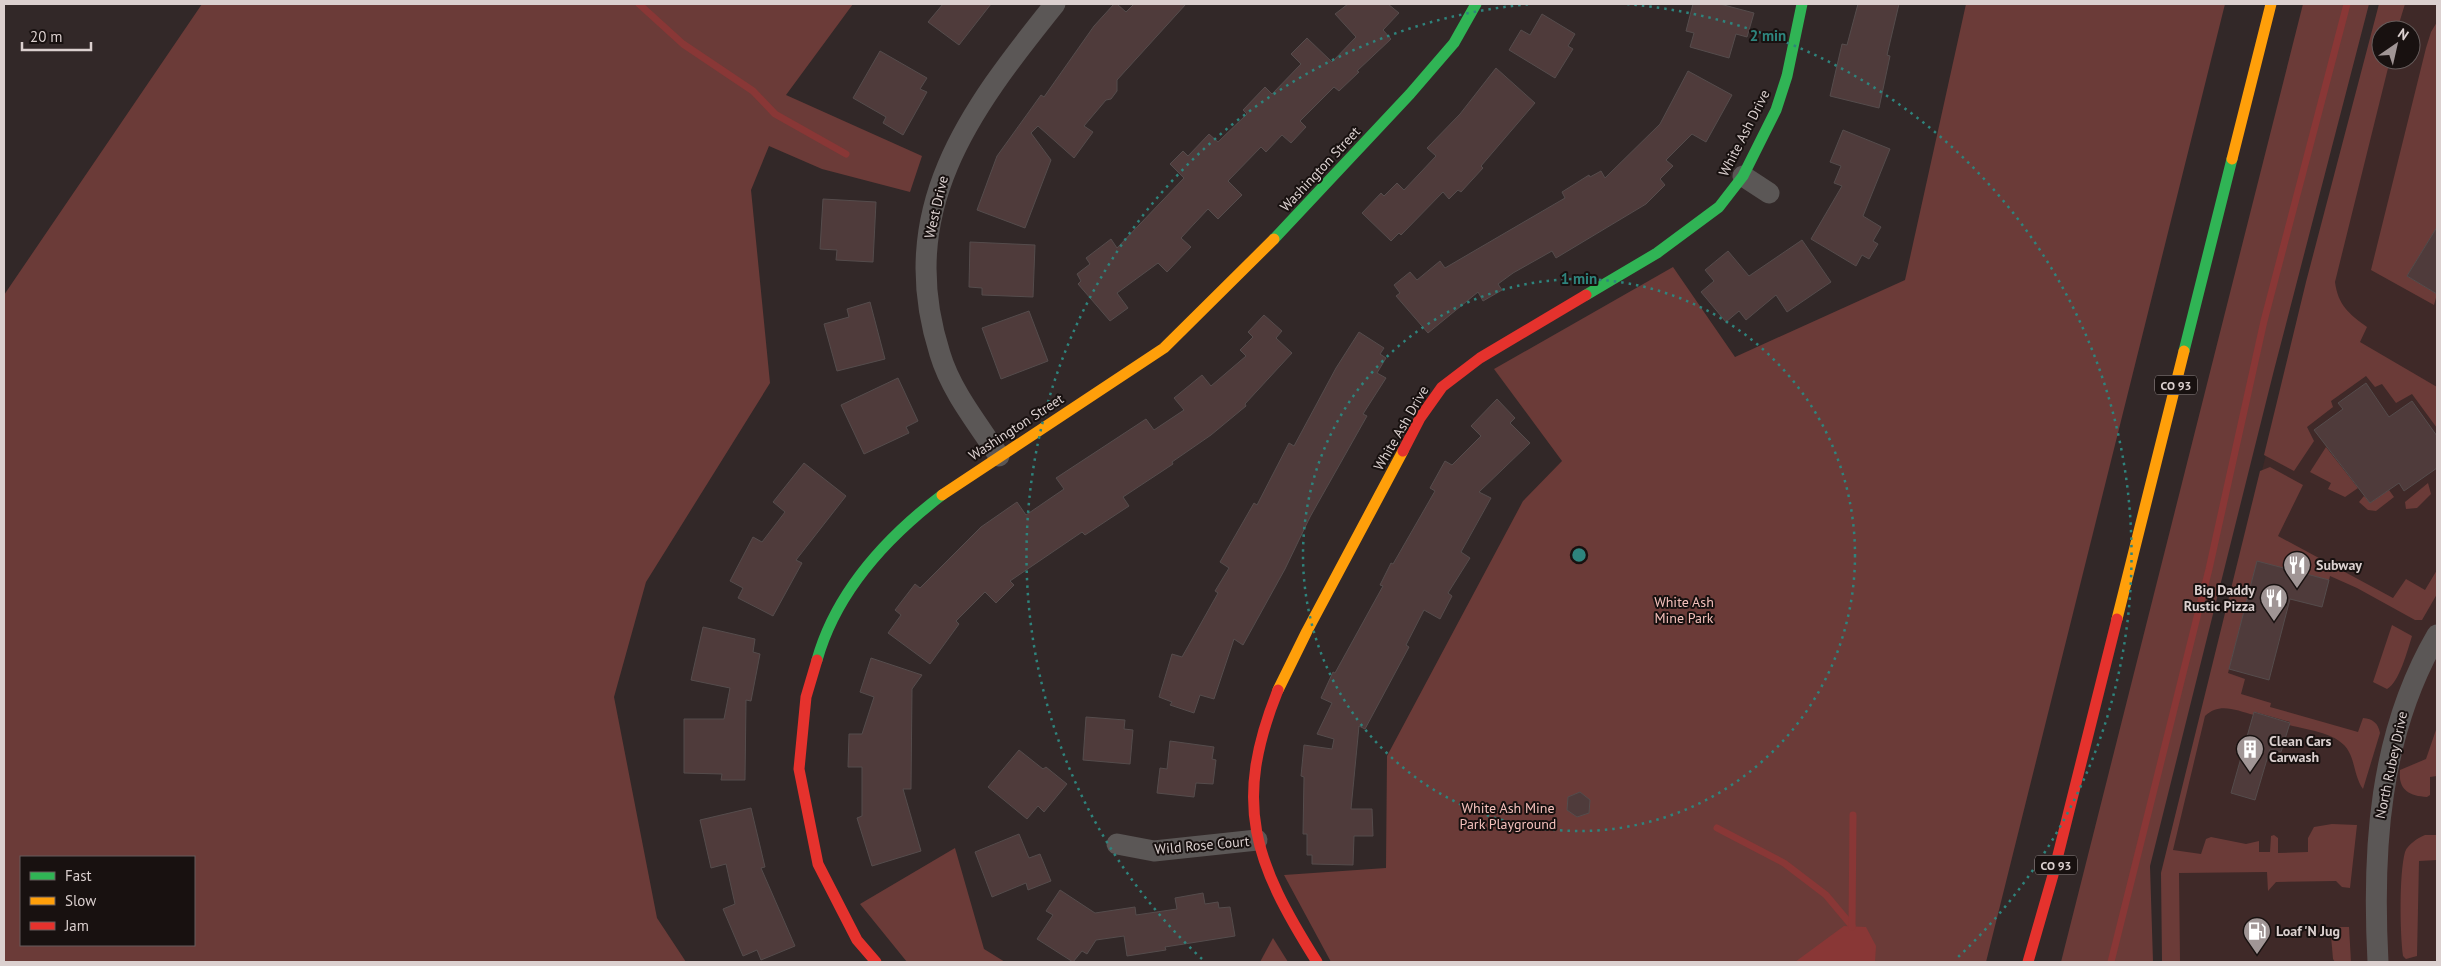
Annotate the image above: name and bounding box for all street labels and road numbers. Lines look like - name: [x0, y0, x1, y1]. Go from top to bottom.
- street label: White Ash Drive: [1714, 87, 1774, 179]
- street label: Washington Street: [1276, 123, 1364, 215]
- street label: West Drive: [920, 174, 952, 240]
- road number: CO 93: [2155, 376, 2197, 394]
- street label: White Ash Drive: [1369, 382, 1433, 474]
- street label: Washington Street: [965, 389, 1067, 464]
- street label: North Rubey Drive: [2371, 710, 2411, 820]
- street label: Wild Rose Court: [1154, 832, 1250, 858]
- road number: CO 93: [2035, 856, 2077, 874]

